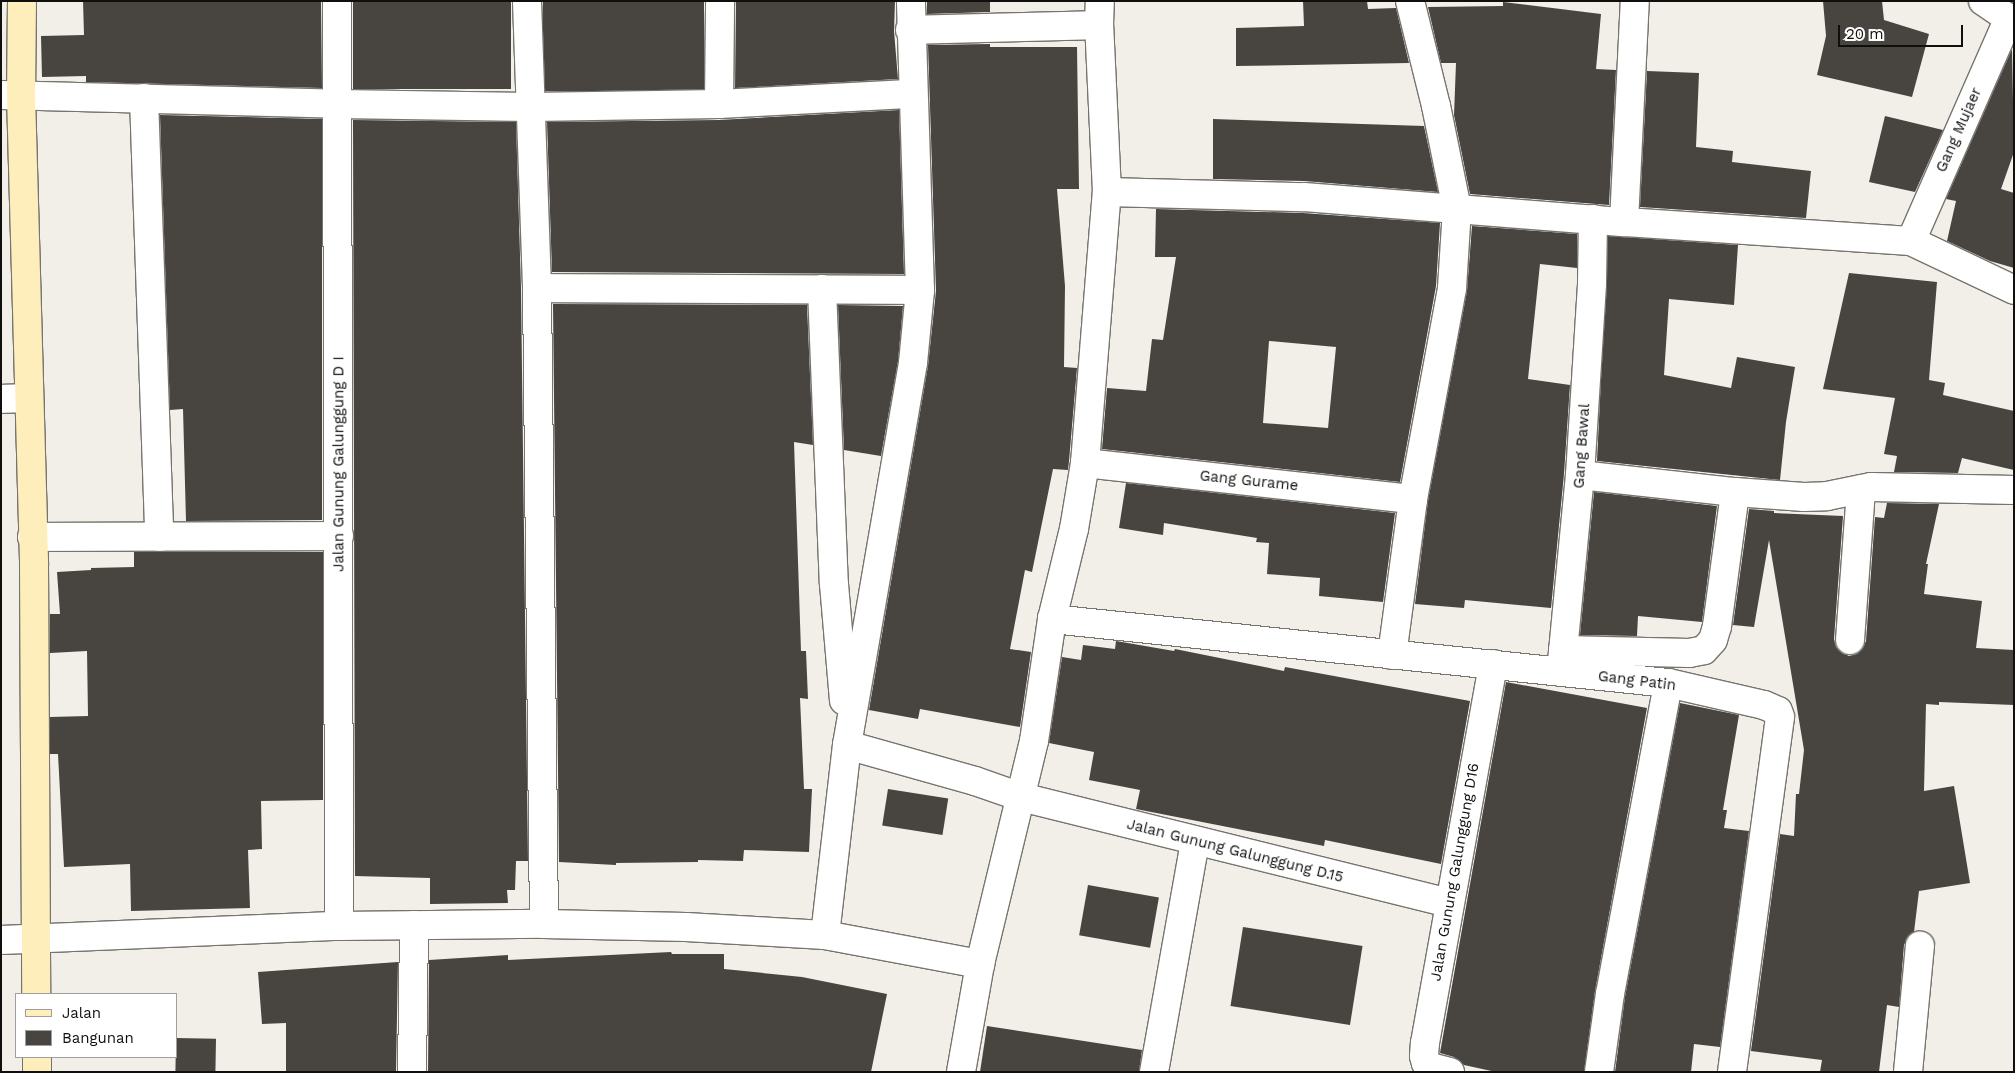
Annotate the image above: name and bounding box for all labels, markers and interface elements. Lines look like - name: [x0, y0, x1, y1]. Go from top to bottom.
- scale bar: [1840, 15, 1965, 47]
- text: 20 m: [1846, 25, 1884, 43]
- street label: Gang Mujaer: [1932, 85, 1986, 175]
- street label: Jalan Gunung Galunggung D I: [330, 356, 348, 572]
- street label: Gang Bawal: [1570, 403, 1594, 489]
- street label: Gang Gurame: [1199, 467, 1299, 495]
- street label: Gang Patin: [1597, 667, 1677, 695]
- street label: Jalan Gunung Galunggung D16: [1427, 762, 1483, 982]
- street label: Jalan Gunung Galunggung D.15: [1125, 815, 1345, 887]
- legend: [15, 993, 178, 1058]
- text: Jalan: [62, 1004, 101, 1022]
- text: Bangunan: [62, 1029, 134, 1047]

